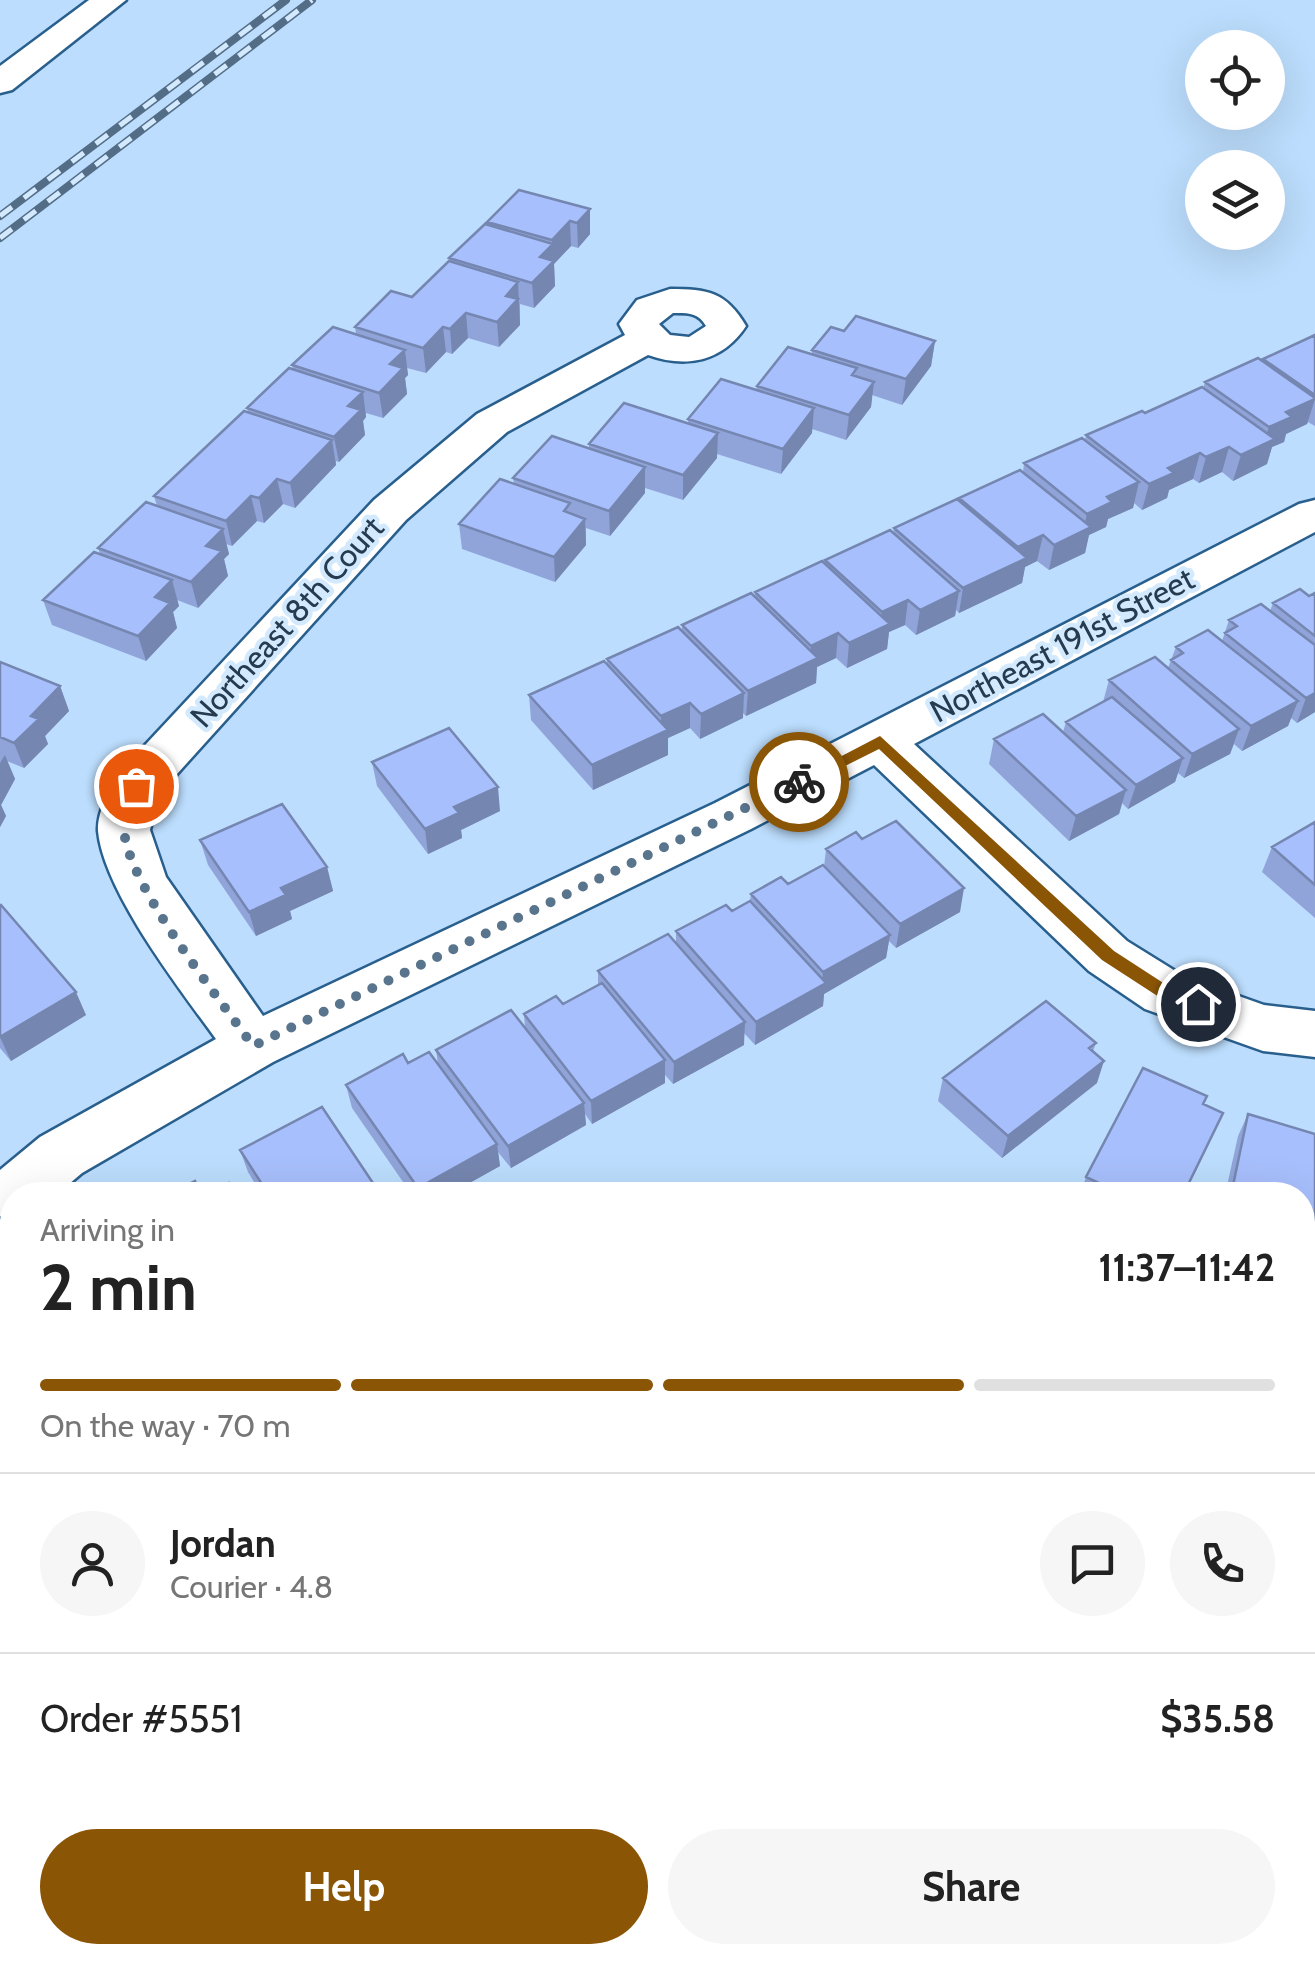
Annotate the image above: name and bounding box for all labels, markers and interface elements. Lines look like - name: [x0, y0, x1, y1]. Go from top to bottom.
- map controls: [1185, 30, 1285, 250]
- button: locate: [1185, 30, 1285, 130]
- button: layers: [1185, 150, 1285, 250]
- street label: Northeast 8th Court: [182, 508, 392, 735]
- street label: Northeast 191st Street: [923, 558, 1201, 731]
- courier: [749, 732, 849, 832]
- pin: [94, 744, 179, 829]
- icon: bike: [772, 755, 827, 810]
- icon: bag: [109, 759, 164, 814]
- pin: [1156, 962, 1241, 1047]
- icon: home: [1171, 977, 1226, 1032]
- text: Arriving in: [40, 1210, 175, 1249]
- text: 11:37–11:42: [1099, 1244, 1275, 1291]
- text: 2 min: [40, 1247, 197, 1326]
- text: On the way · 70 m: [40, 1406, 291, 1445]
- button: person: [40, 1511, 145, 1616]
- button: chat: [1040, 1511, 1145, 1616]
- button: phone: [1170, 1511, 1275, 1616]
- text: Jordan: [170, 1520, 276, 1567]
- text: Courier · 4.8: [170, 1567, 333, 1606]
- text: Order #5551: [40, 1695, 242, 1742]
- text: $35.58: [1160, 1695, 1275, 1742]
- button: Help: [40, 1829, 648, 1944]
- button: Share: [668, 1829, 1275, 1944]

